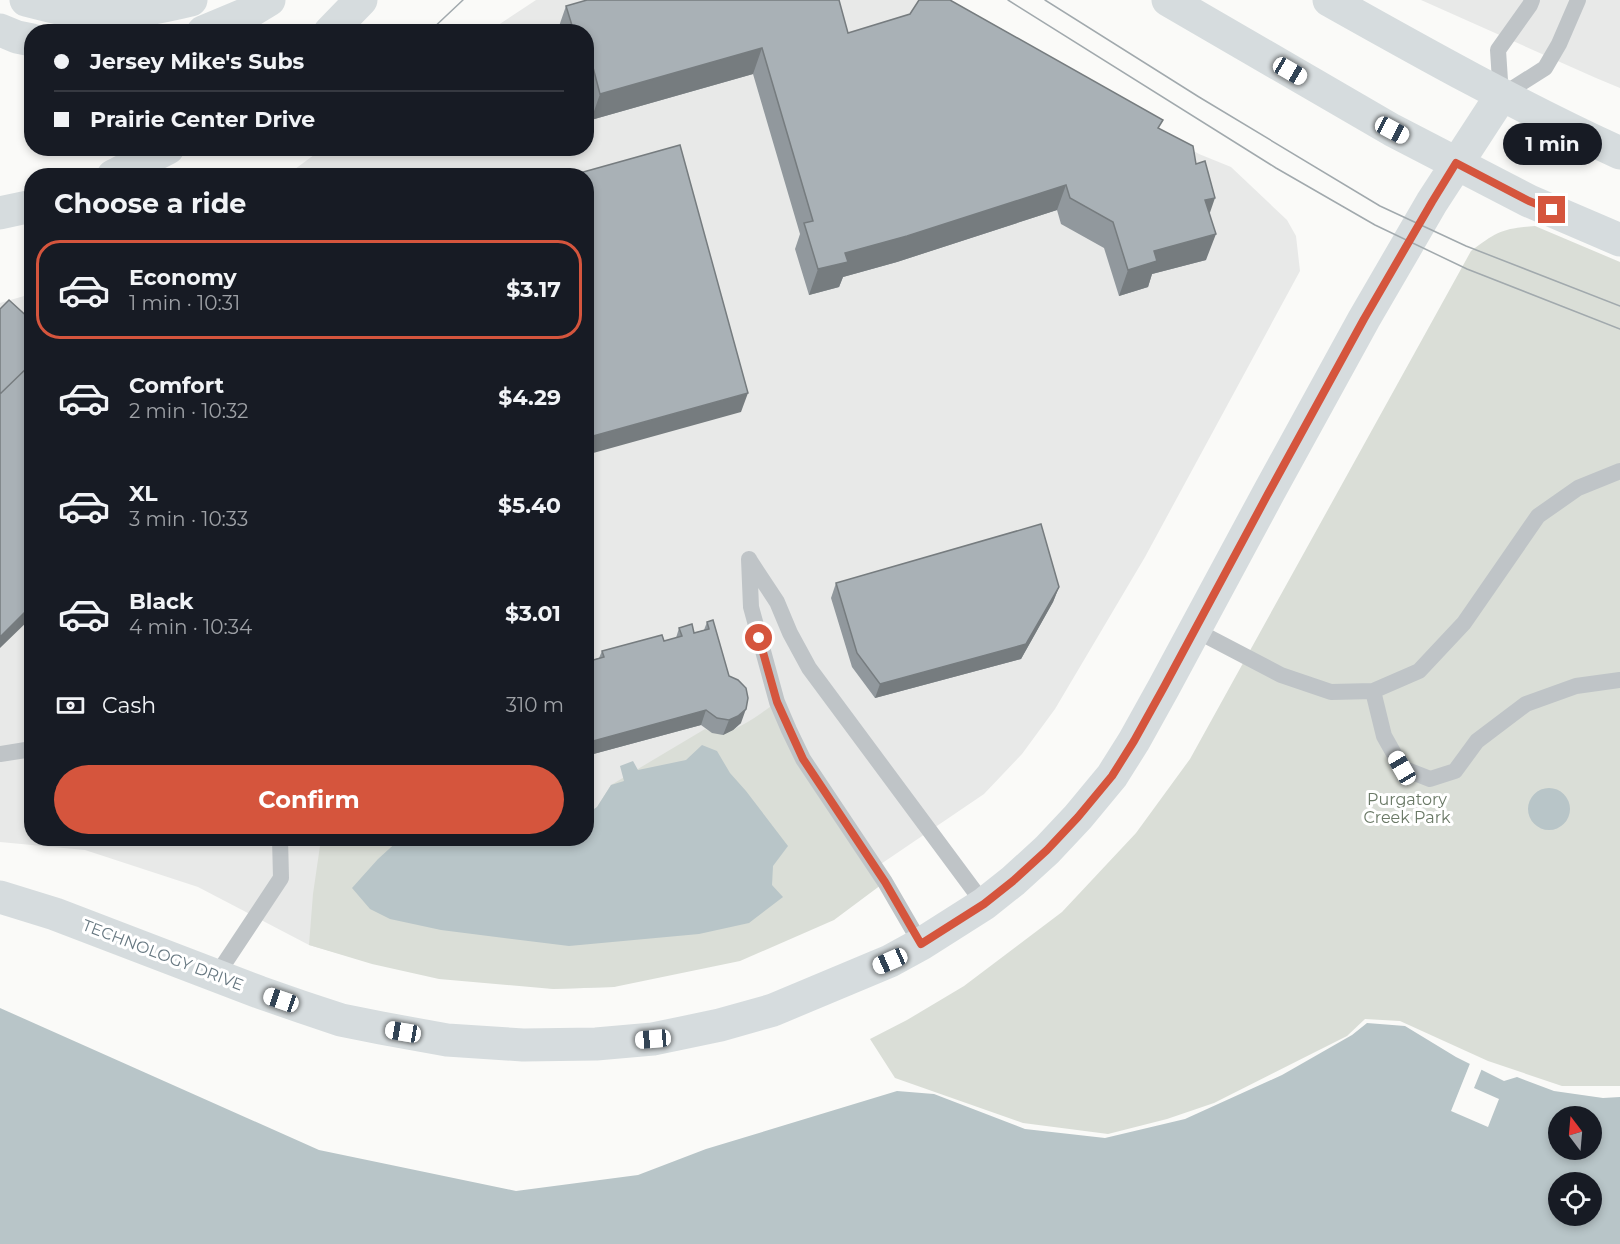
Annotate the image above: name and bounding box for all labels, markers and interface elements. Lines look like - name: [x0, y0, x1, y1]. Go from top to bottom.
- text: Jersey Mike's Subs: [90, 48, 304, 75]
- car: [1270, 54, 1310, 88]
- text: Prairie Center Drive: [90, 106, 315, 133]
- car: [1372, 114, 1412, 146]
- callout: 1 min: [1502, 123, 1602, 165]
- text: 1 min: [1525, 132, 1580, 156]
- text: Choose a ride: [54, 187, 246, 220]
- route end: [1538, 196, 1565, 223]
- icon: car: [57, 263, 111, 317]
- text: Economy: [129, 264, 237, 291]
- text: $3.17: [506, 276, 561, 303]
- text: 1 min · 10:31: [129, 291, 240, 315]
- icon: car: [57, 371, 111, 425]
- text: Comfort: [129, 372, 224, 399]
- text: $4.29: [498, 384, 561, 411]
- text: 2 min · 10:32: [129, 399, 248, 423]
- icon: car: [57, 479, 111, 533]
- text: XL: [129, 480, 158, 507]
- text: $5.40: [498, 492, 561, 519]
- text: 3 min · 10:33: [129, 507, 248, 531]
- icon: car: [57, 587, 111, 641]
- text: Black: [129, 588, 193, 615]
- text: $3.01: [505, 600, 561, 627]
- text: 4 min · 10:34: [129, 615, 252, 639]
- route start: [745, 624, 772, 651]
- icon: cash: [54, 689, 87, 722]
- text: Cash: [102, 692, 156, 719]
- text: 310 m: [506, 693, 564, 717]
- car: [1385, 748, 1419, 788]
- button: Confirm: [54, 765, 564, 834]
- park label: Purgatory Creek Park: [1363, 790, 1451, 827]
- street label: TECHNOLOGY DRIVE: [80, 915, 246, 995]
- car: [870, 945, 910, 977]
- car: [261, 986, 301, 1014]
- car: [384, 1020, 422, 1044]
- car: [634, 1028, 672, 1050]
- north arrow: [1548, 1106, 1602, 1160]
- map controls: [1548, 1106, 1602, 1226]
- button: locate: [1548, 1172, 1602, 1226]

